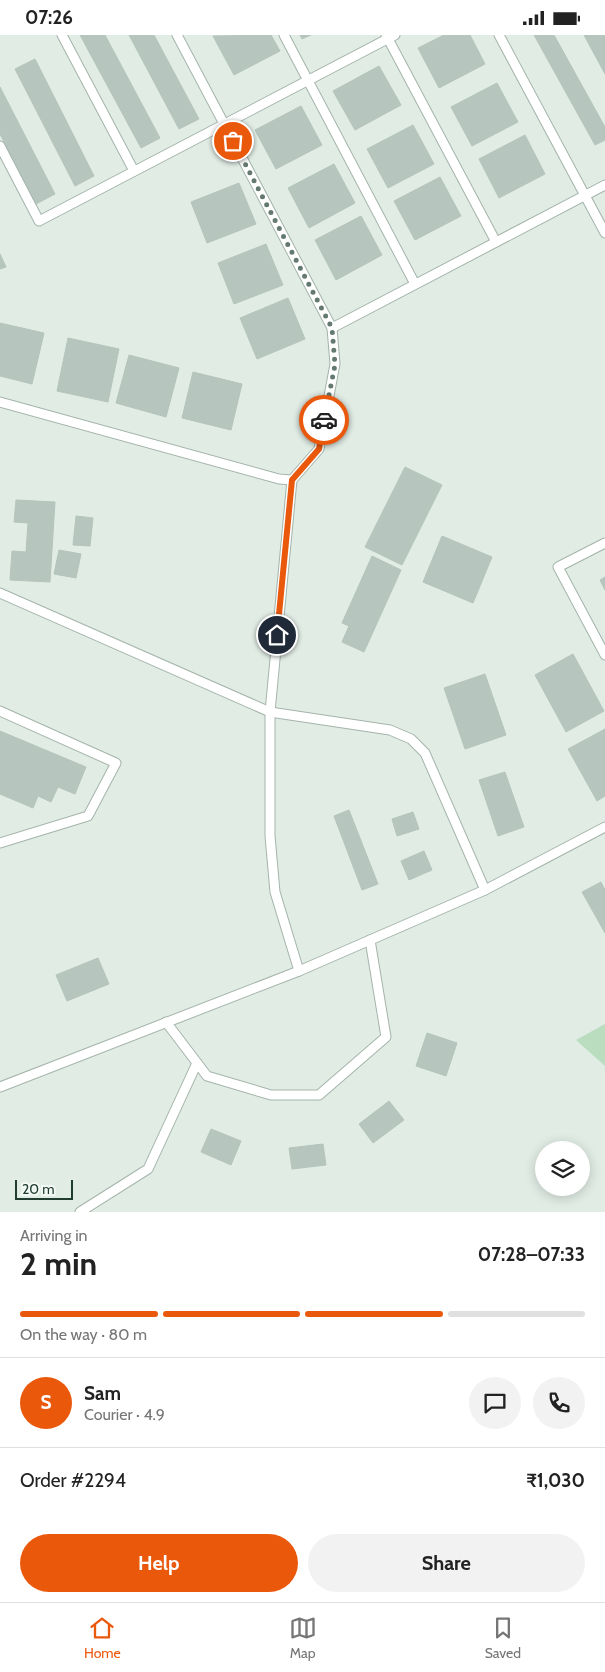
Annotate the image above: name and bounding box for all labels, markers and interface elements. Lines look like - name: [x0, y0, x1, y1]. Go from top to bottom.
- text: 07:26: [25, 6, 73, 29]
- pin: [212, 120, 254, 162]
- icon: bag: [219, 127, 247, 155]
- courier: [299, 395, 349, 445]
- icon: car: [310, 406, 338, 434]
- pin: [256, 614, 298, 656]
- icon: home: [263, 621, 291, 649]
- map controls: [535, 1141, 590, 1196]
- button: layers: [535, 1141, 590, 1196]
- scale bar: [15, 1177, 72, 1200]
- text: 20 m: [22, 1180, 55, 1198]
- text: Arriving in: [20, 1226, 87, 1245]
- text: 07:28–07:33: [478, 1243, 585, 1266]
- text: 2 min: [20, 1244, 97, 1283]
- text: On the way · 80 m: [20, 1325, 147, 1344]
- button: chat: [469, 1377, 521, 1429]
- button: phone: [533, 1377, 585, 1429]
- text: Sam: [84, 1382, 121, 1405]
- text: S: [40, 1391, 52, 1414]
- text: Courier · 4.9: [84, 1405, 165, 1424]
- text: Order #2294: [20, 1469, 126, 1492]
- text: ₹1,030: [526, 1469, 585, 1492]
- button: Help: [20, 1534, 298, 1592]
- button: Share: [308, 1534, 585, 1592]
- tab: Home: [84, 1614, 121, 1662]
- tab: Map: [289, 1614, 317, 1662]
- tab: Saved: [485, 1614, 521, 1662]

